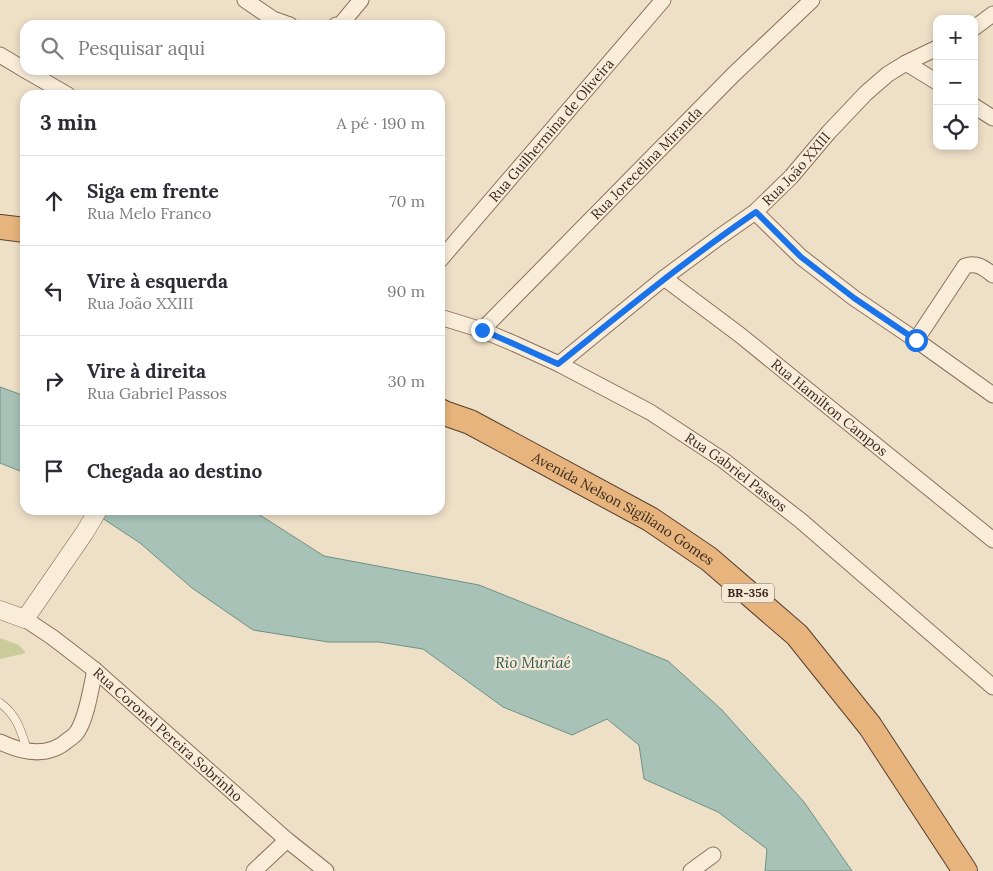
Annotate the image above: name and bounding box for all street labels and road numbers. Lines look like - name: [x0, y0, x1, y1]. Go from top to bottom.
- street label: Rua Guilhermina de Oliveira: [485, 55, 618, 206]
- street label: Rua Jorecelina Miranda: [587, 103, 706, 223]
- street label: Rua João XXIII: [758, 128, 834, 209]
- street label: Rua Hamilton Campos: [767, 355, 891, 460]
- street label: Rua Gabriel Passos: [682, 429, 791, 516]
- street label: Avenida Nelson Sigiliano Gomes: [528, 448, 718, 569]
- road number: BR-356: [722, 584, 774, 602]
- street label: Rua Coronel Pereira Sobrinho: [89, 664, 246, 805]

